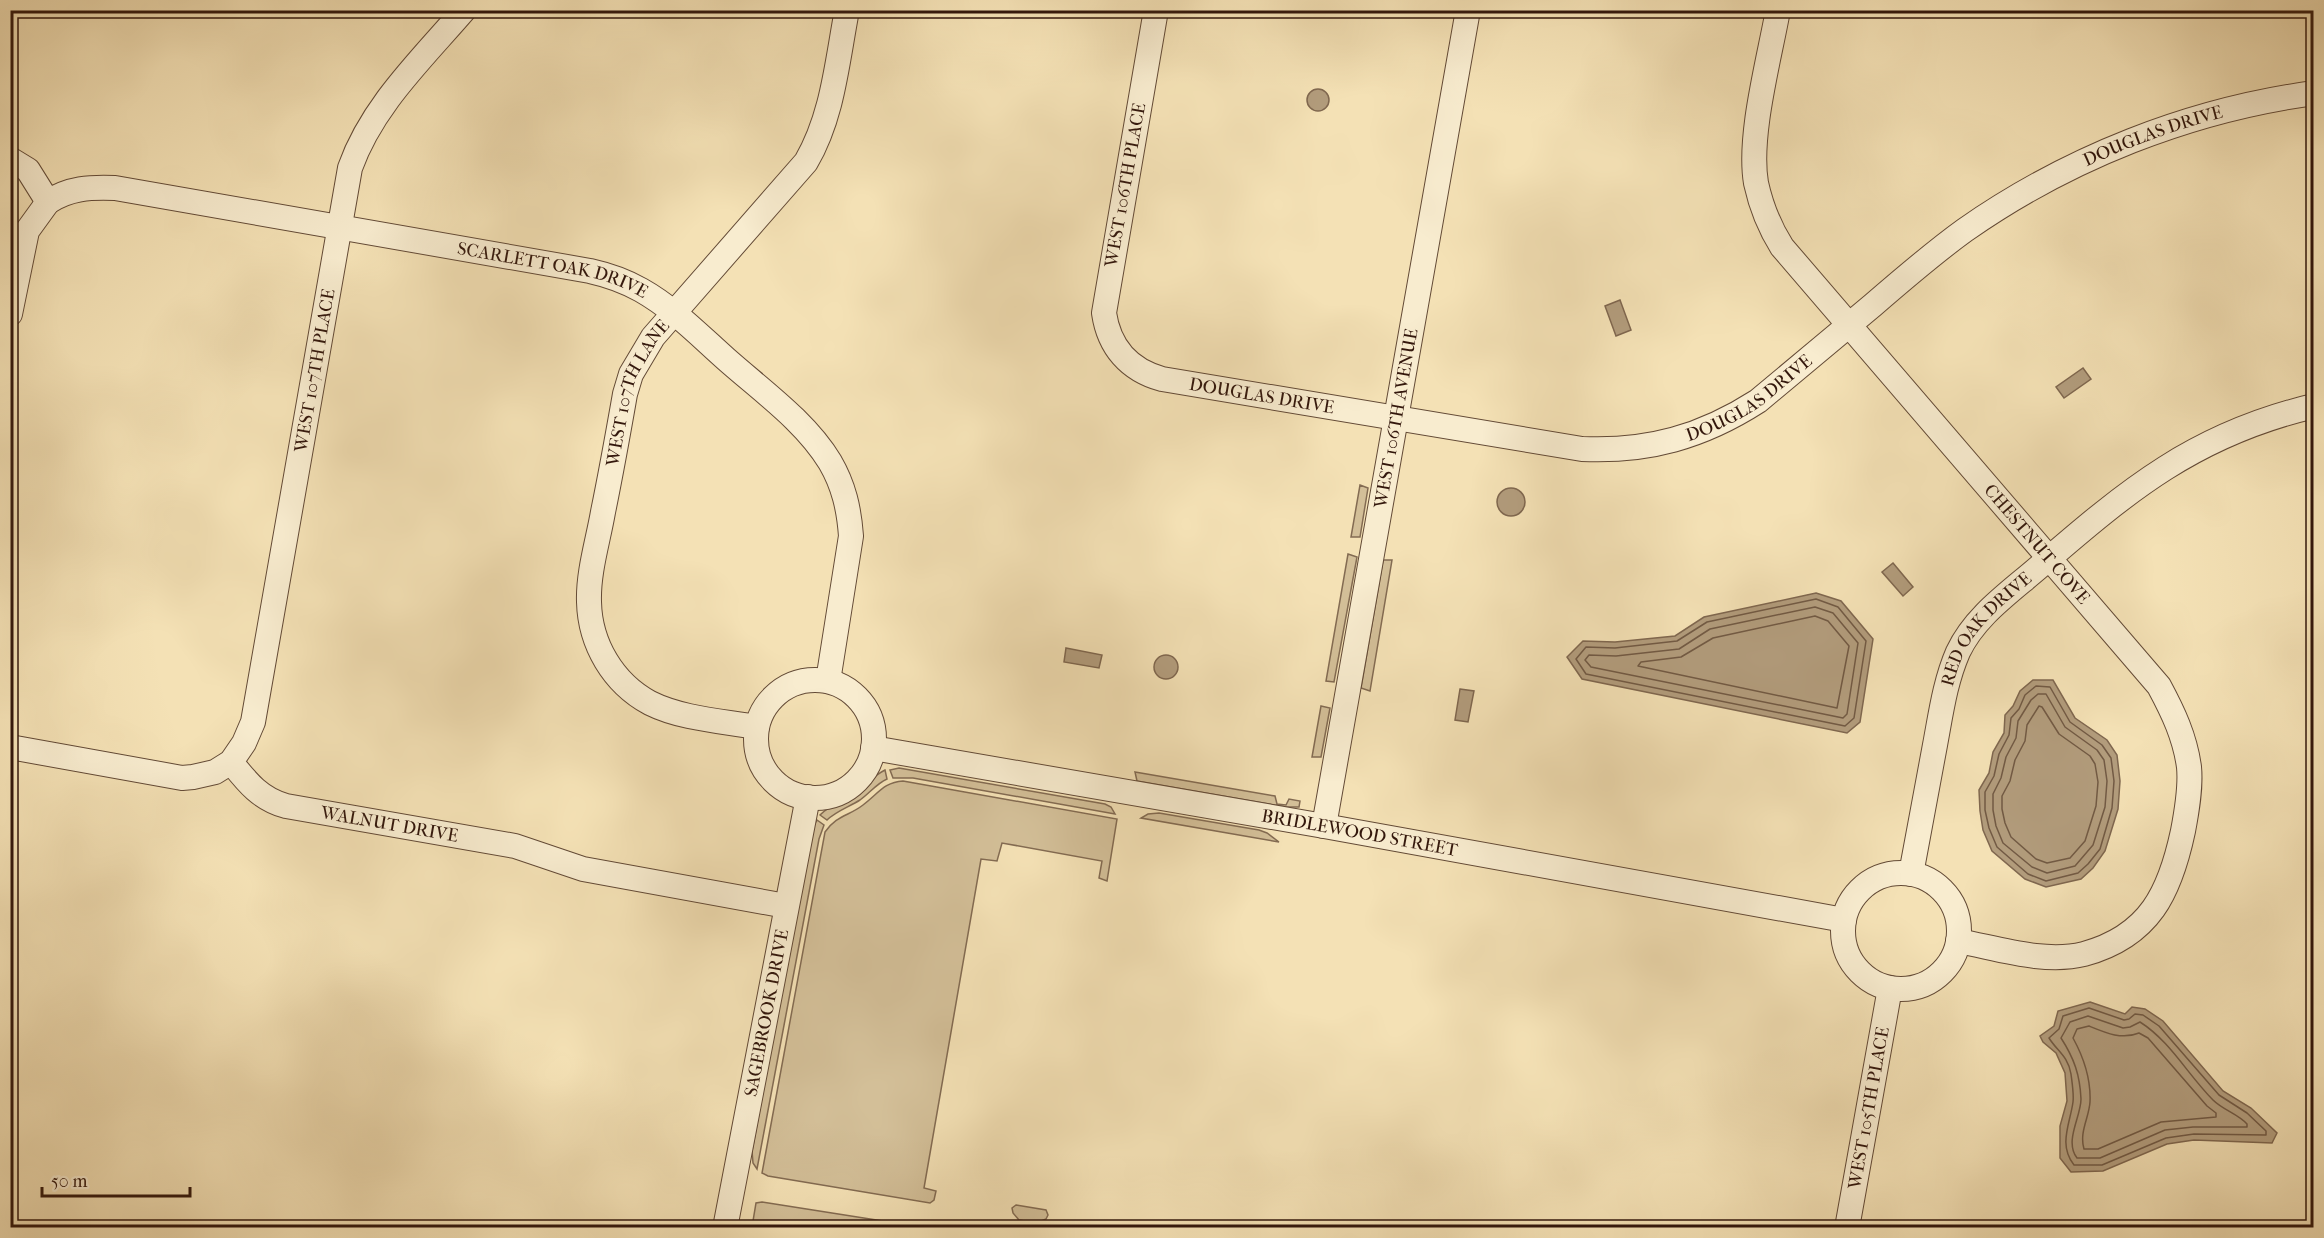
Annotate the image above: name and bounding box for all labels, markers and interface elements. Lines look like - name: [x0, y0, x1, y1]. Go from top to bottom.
- street label: WEST 106TH PLACE: [1101, 101, 1150, 270]
- street label: DOUGLAS DRIVE: [2080, 102, 2225, 171]
- street label: SCARLETT OAK DRIVE: [456, 238, 652, 303]
- street label: WEST 107TH PLACE: [290, 287, 340, 455]
- street label: WEST 107TH LANE: [602, 316, 674, 469]
- street label: WEST 106TH AVENUE: [1370, 327, 1423, 511]
- street label: DOUGLAS DRIVE: [1683, 350, 1816, 446]
- street label: DOUGLAS DRIVE: [1187, 374, 1336, 419]
- street label: CHESTNUT COVE: [1979, 480, 2094, 608]
- street label: RED OAK DRIVE: [1937, 568, 2036, 689]
- street label: WALNUT DRIVE: [318, 802, 460, 847]
- street label: BRIDLEWOOD STREET: [1260, 805, 1460, 861]
- street label: SAGEBROOK DRIVE: [741, 928, 793, 1099]
- street label: WEST 105TH PLACE: [1844, 1025, 1894, 1192]
- scale bar: [42, 1160, 190, 1198]
- text: 50 m: [51, 1171, 88, 1192]

